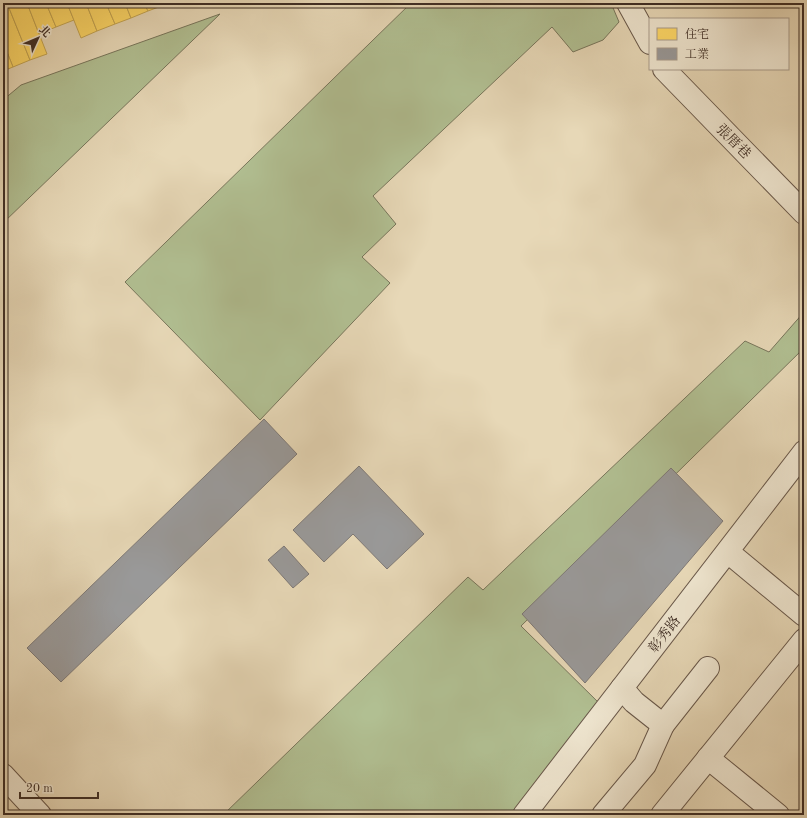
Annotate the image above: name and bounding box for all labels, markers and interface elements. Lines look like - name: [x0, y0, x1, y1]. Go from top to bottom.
- north arrow: [18, 18, 58, 58]
- legend: [649, 18, 789, 70]
- text: 北: [36, 23, 53, 40]
- text: 住宅: [685, 27, 709, 41]
- text: 工業: [685, 47, 709, 61]
- street label: 張厝巷: [713, 121, 754, 162]
- street label: 彰秀路: [646, 613, 683, 655]
- scale bar: [20, 774, 98, 800]
- text: 20 m: [26, 783, 53, 795]

